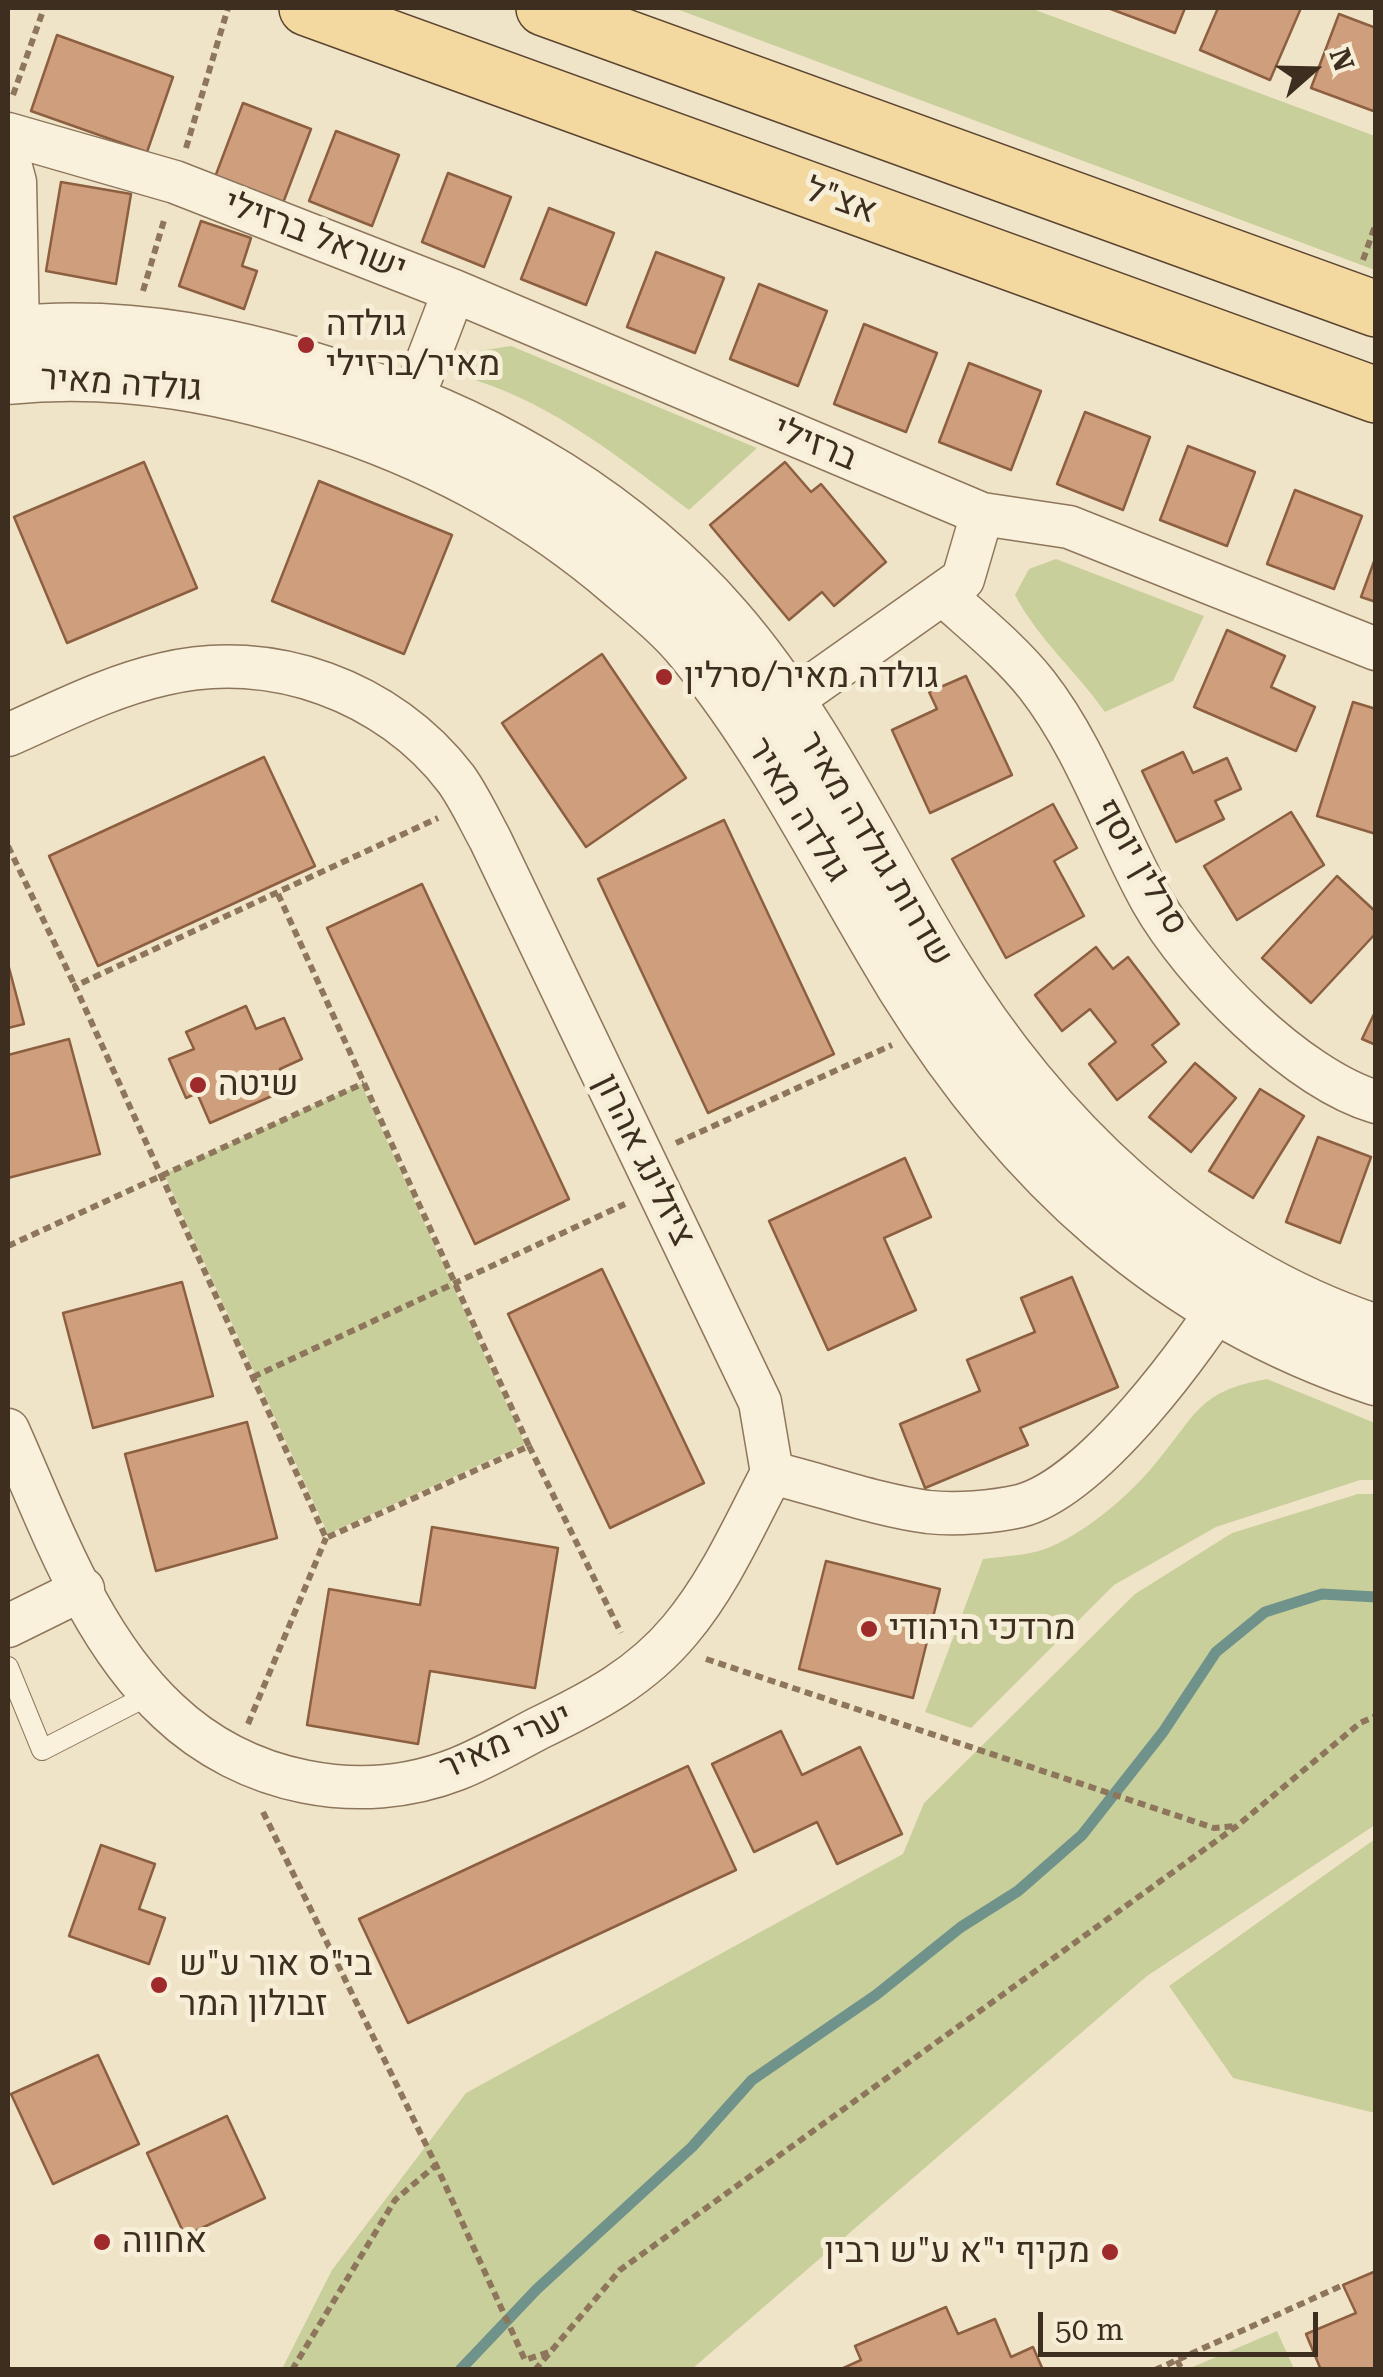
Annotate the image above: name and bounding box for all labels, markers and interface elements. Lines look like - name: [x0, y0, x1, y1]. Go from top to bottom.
- north arrow: [1263, 20, 1363, 120]
- text: N: [1322, 44, 1361, 75]
- street label: אצ"ל: [800, 169, 882, 233]
- street label: ישראל ברזילי: [218, 182, 412, 290]
- place label: גולדה מאיר/ברזילי: [326, 304, 500, 386]
- marker: גולדה מאיר/ברזילי: [295, 334, 317, 356]
- street label: גולדה מאיר: [39, 357, 203, 411]
- street label: ברזילי: [767, 408, 863, 480]
- place label: גולדה מאיר/סרלין: [684, 656, 939, 698]
- marker: גולדה מאיר/סרלין: [653, 666, 675, 688]
- street label: שדרות גולדה מאיר: [788, 724, 962, 974]
- street label: גולדה מאיר: [737, 730, 859, 890]
- street label: סרלין יוסף: [1085, 791, 1197, 943]
- place label: שיטה: [218, 1064, 299, 1106]
- street label: ציזלינג אהרון: [584, 1067, 704, 1253]
- marker: שיטה: [187, 1074, 209, 1096]
- place label: מרדכי היהודי: [889, 1608, 1076, 1650]
- marker: מרדכי היהודי: [858, 1618, 880, 1640]
- street label: יערי מאיר: [434, 1694, 578, 1790]
- place label: בי"ס אור ע"ש זבולון המר: [179, 1944, 373, 2026]
- marker: בי"ס אור ע"ש זבולון המר: [148, 1974, 170, 1996]
- place label: אחווה: [122, 2221, 207, 2263]
- marker: אחווה: [91, 2231, 113, 2253]
- place label: מקיף י"א ע"ש רבין: [824, 2231, 1090, 2273]
- marker: מקיף י"א ע"ש רבין: [1099, 2241, 1121, 2263]
- scale bar: [1043, 2292, 1323, 2354]
- text: 50 m: [1055, 2312, 1124, 2347]

